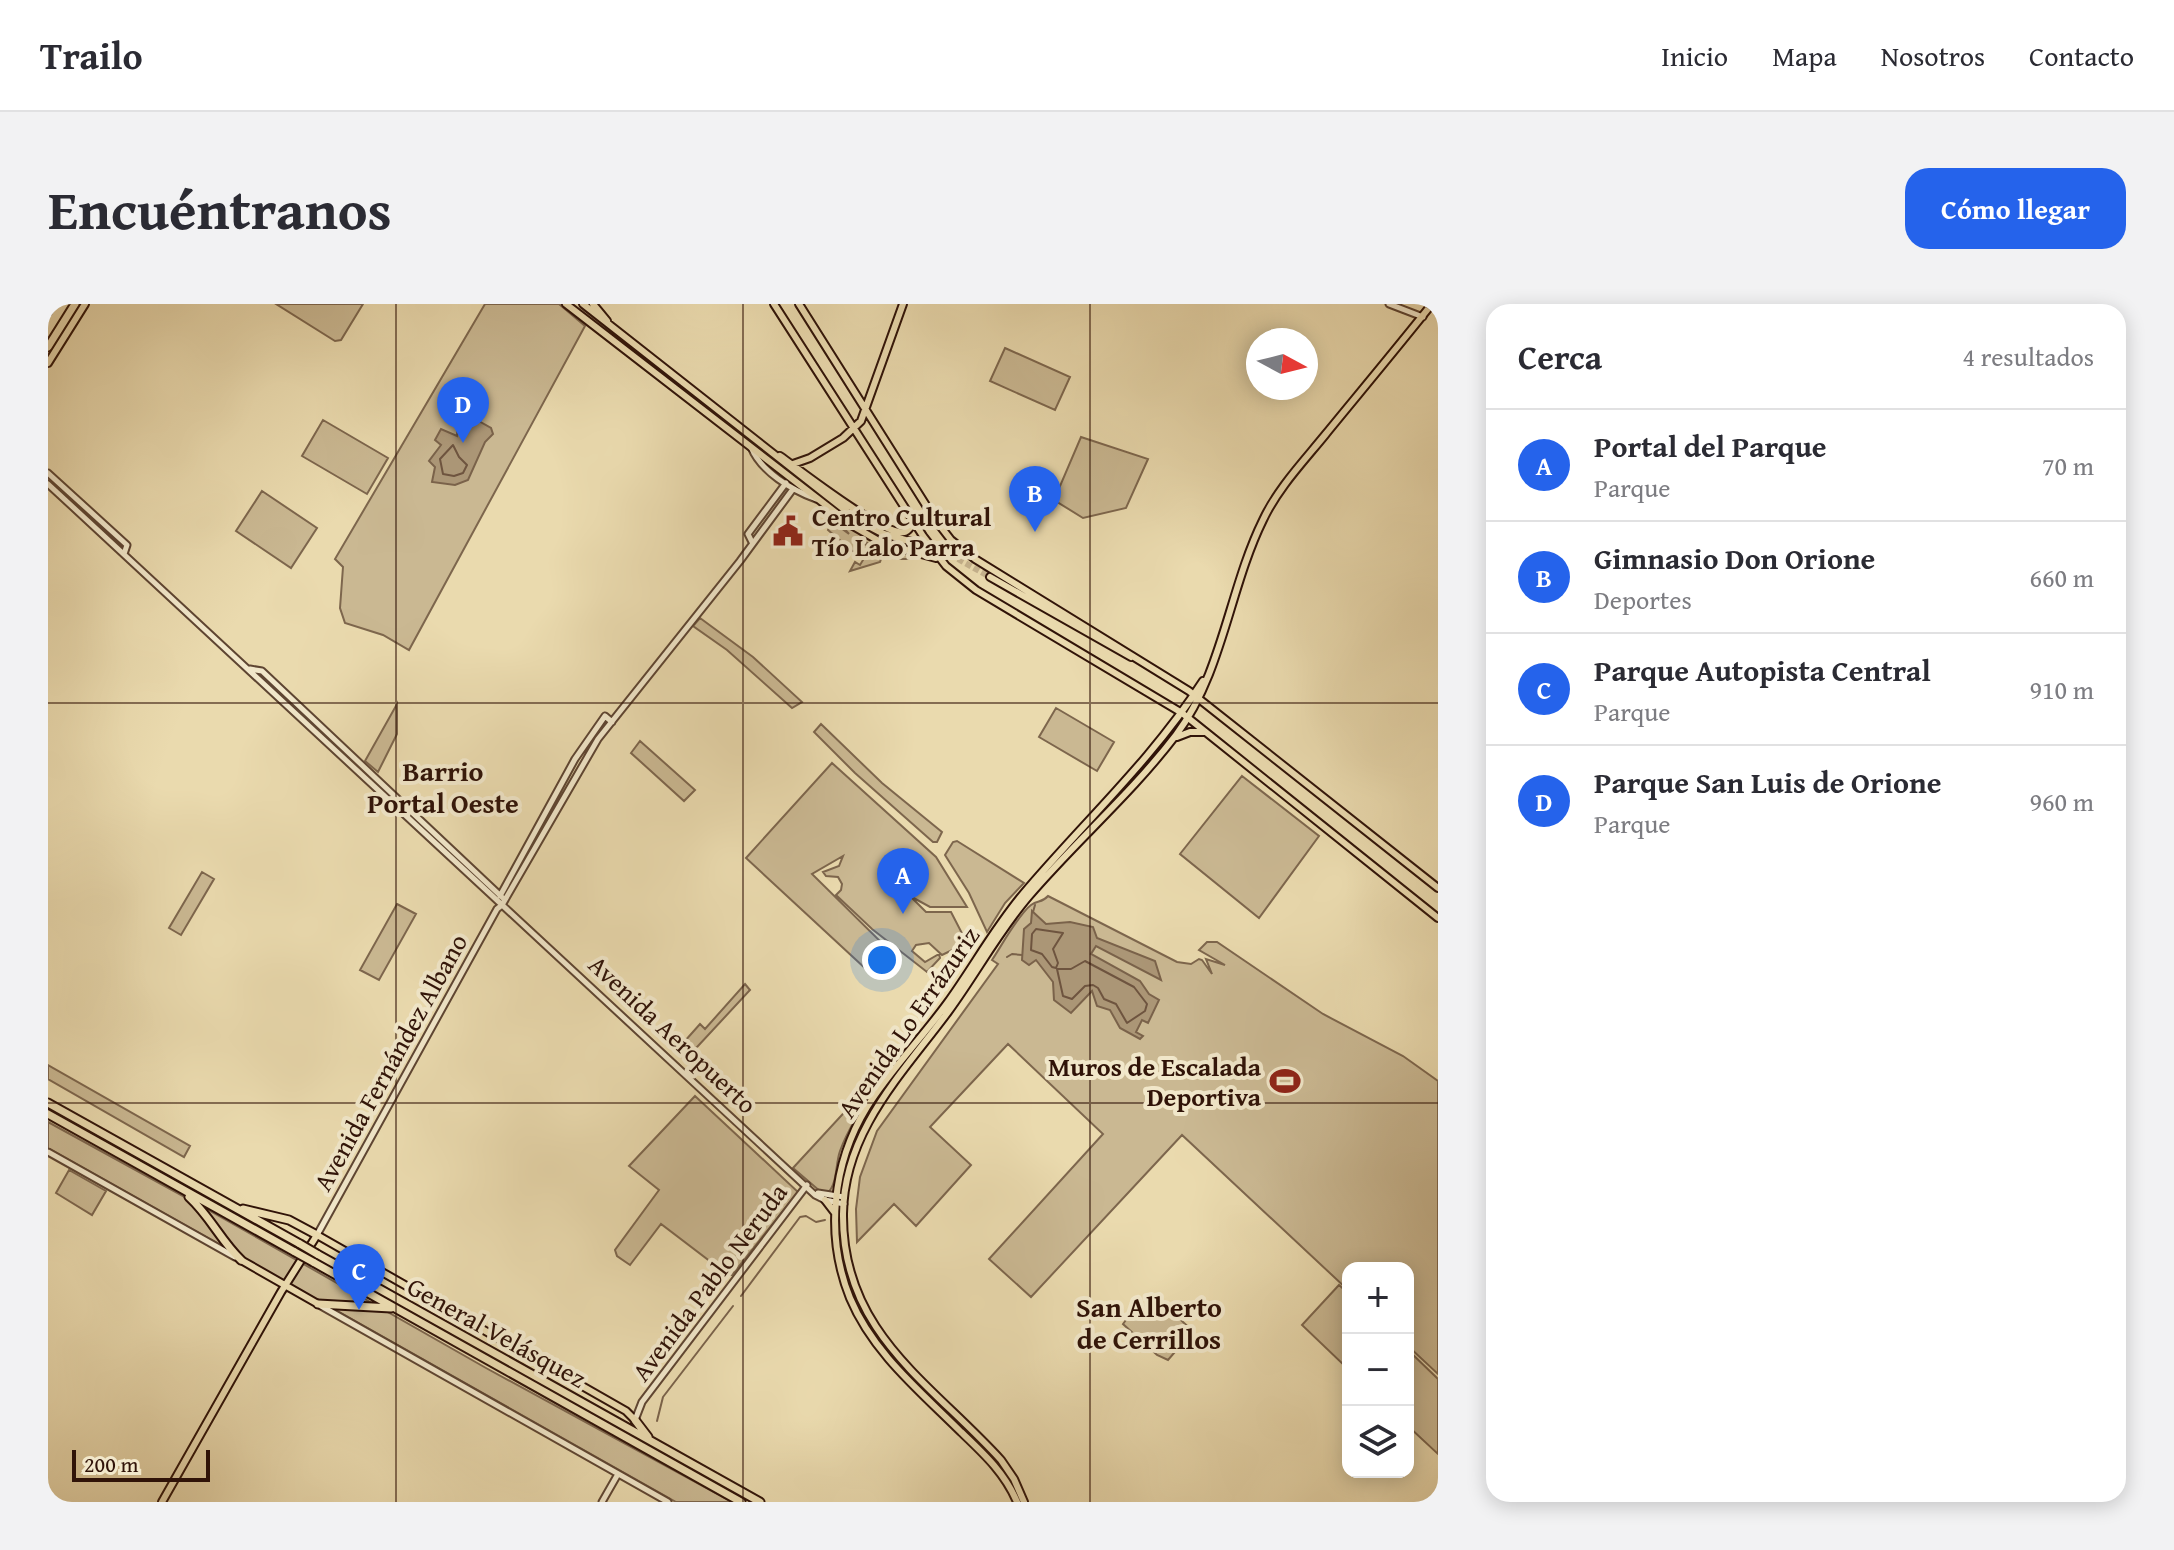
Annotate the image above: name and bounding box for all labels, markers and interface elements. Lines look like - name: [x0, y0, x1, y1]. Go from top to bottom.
- text: Trailo: [40, 27, 143, 83]
- text: Inicio: [1661, 35, 1728, 76]
- text: Mapa: [1772, 35, 1837, 76]
- text: Nosotros: [1881, 35, 1985, 76]
- text: Contacto: [2029, 35, 2134, 76]
- text: Encuéntranos: [48, 167, 392, 250]
- button: Cómo llegar: [1905, 168, 2126, 249]
- north arrow: [1246, 328, 1318, 400]
- text: Cerca: [1518, 332, 1602, 381]
- text: 4 resultados: [1963, 337, 2094, 376]
- pin: D: [437, 377, 489, 443]
- text: Portal del Parque: [1594, 424, 1827, 468]
- text: A: [1536, 446, 1552, 485]
- text: 70 m: [2042, 446, 2094, 485]
- pin: B: [1009, 466, 1061, 532]
- text: Parque: [1594, 468, 1671, 507]
- place label: Centro Cultural Tío Lalo Parra: [812, 497, 991, 566]
- public building icon: Centro Cultural Tío Lalo Parra: [771, 514, 805, 548]
- text: Gimnasio Don Orione: [1594, 536, 1875, 580]
- text: B: [1536, 558, 1552, 597]
- text: 660 m: [2029, 558, 2094, 597]
- text: Deportes: [1594, 580, 1692, 619]
- text: Parque Autopista Central: [1594, 648, 1931, 692]
- text: C: [1537, 670, 1551, 709]
- text: 910 m: [2029, 670, 2094, 709]
- text: Parque: [1594, 692, 1671, 731]
- district label: Barrio Portal Oeste: [367, 750, 519, 823]
- text: Parque San Luis de Orione: [1594, 760, 1942, 804]
- text: D: [1536, 782, 1552, 821]
- text: 960 m: [2029, 782, 2094, 821]
- text: Parque: [1594, 804, 1671, 843]
- pin: A: [877, 848, 929, 914]
- street label: Avenida Lo Errázuriz: [827, 918, 989, 1126]
- street label: Avenida Fernández Albano: [303, 926, 477, 1198]
- your location: [862, 940, 902, 980]
- street label: Avenida Aeropuerto: [580, 945, 766, 1123]
- place label: Muros de Escalada Deportiva: [1048, 1047, 1262, 1116]
- sports icon: Muros de Escalada Deportiva: [1268, 1064, 1302, 1098]
- street label: Avenida Pablo Neruda: [622, 1174, 797, 1389]
- pin: C: [333, 1244, 385, 1310]
- map controls: [1342, 1262, 1414, 1478]
- button: +: [1342, 1262, 1414, 1334]
- street label: General Velásquez: [401, 1267, 593, 1397]
- district label: San Alberto de Cerrillos: [1076, 1286, 1222, 1359]
- button: −: [1342, 1334, 1414, 1406]
- button: layers: [1342, 1406, 1414, 1478]
- scale bar: [72, 1446, 210, 1482]
- text: 200 m: [84, 1448, 139, 1480]

